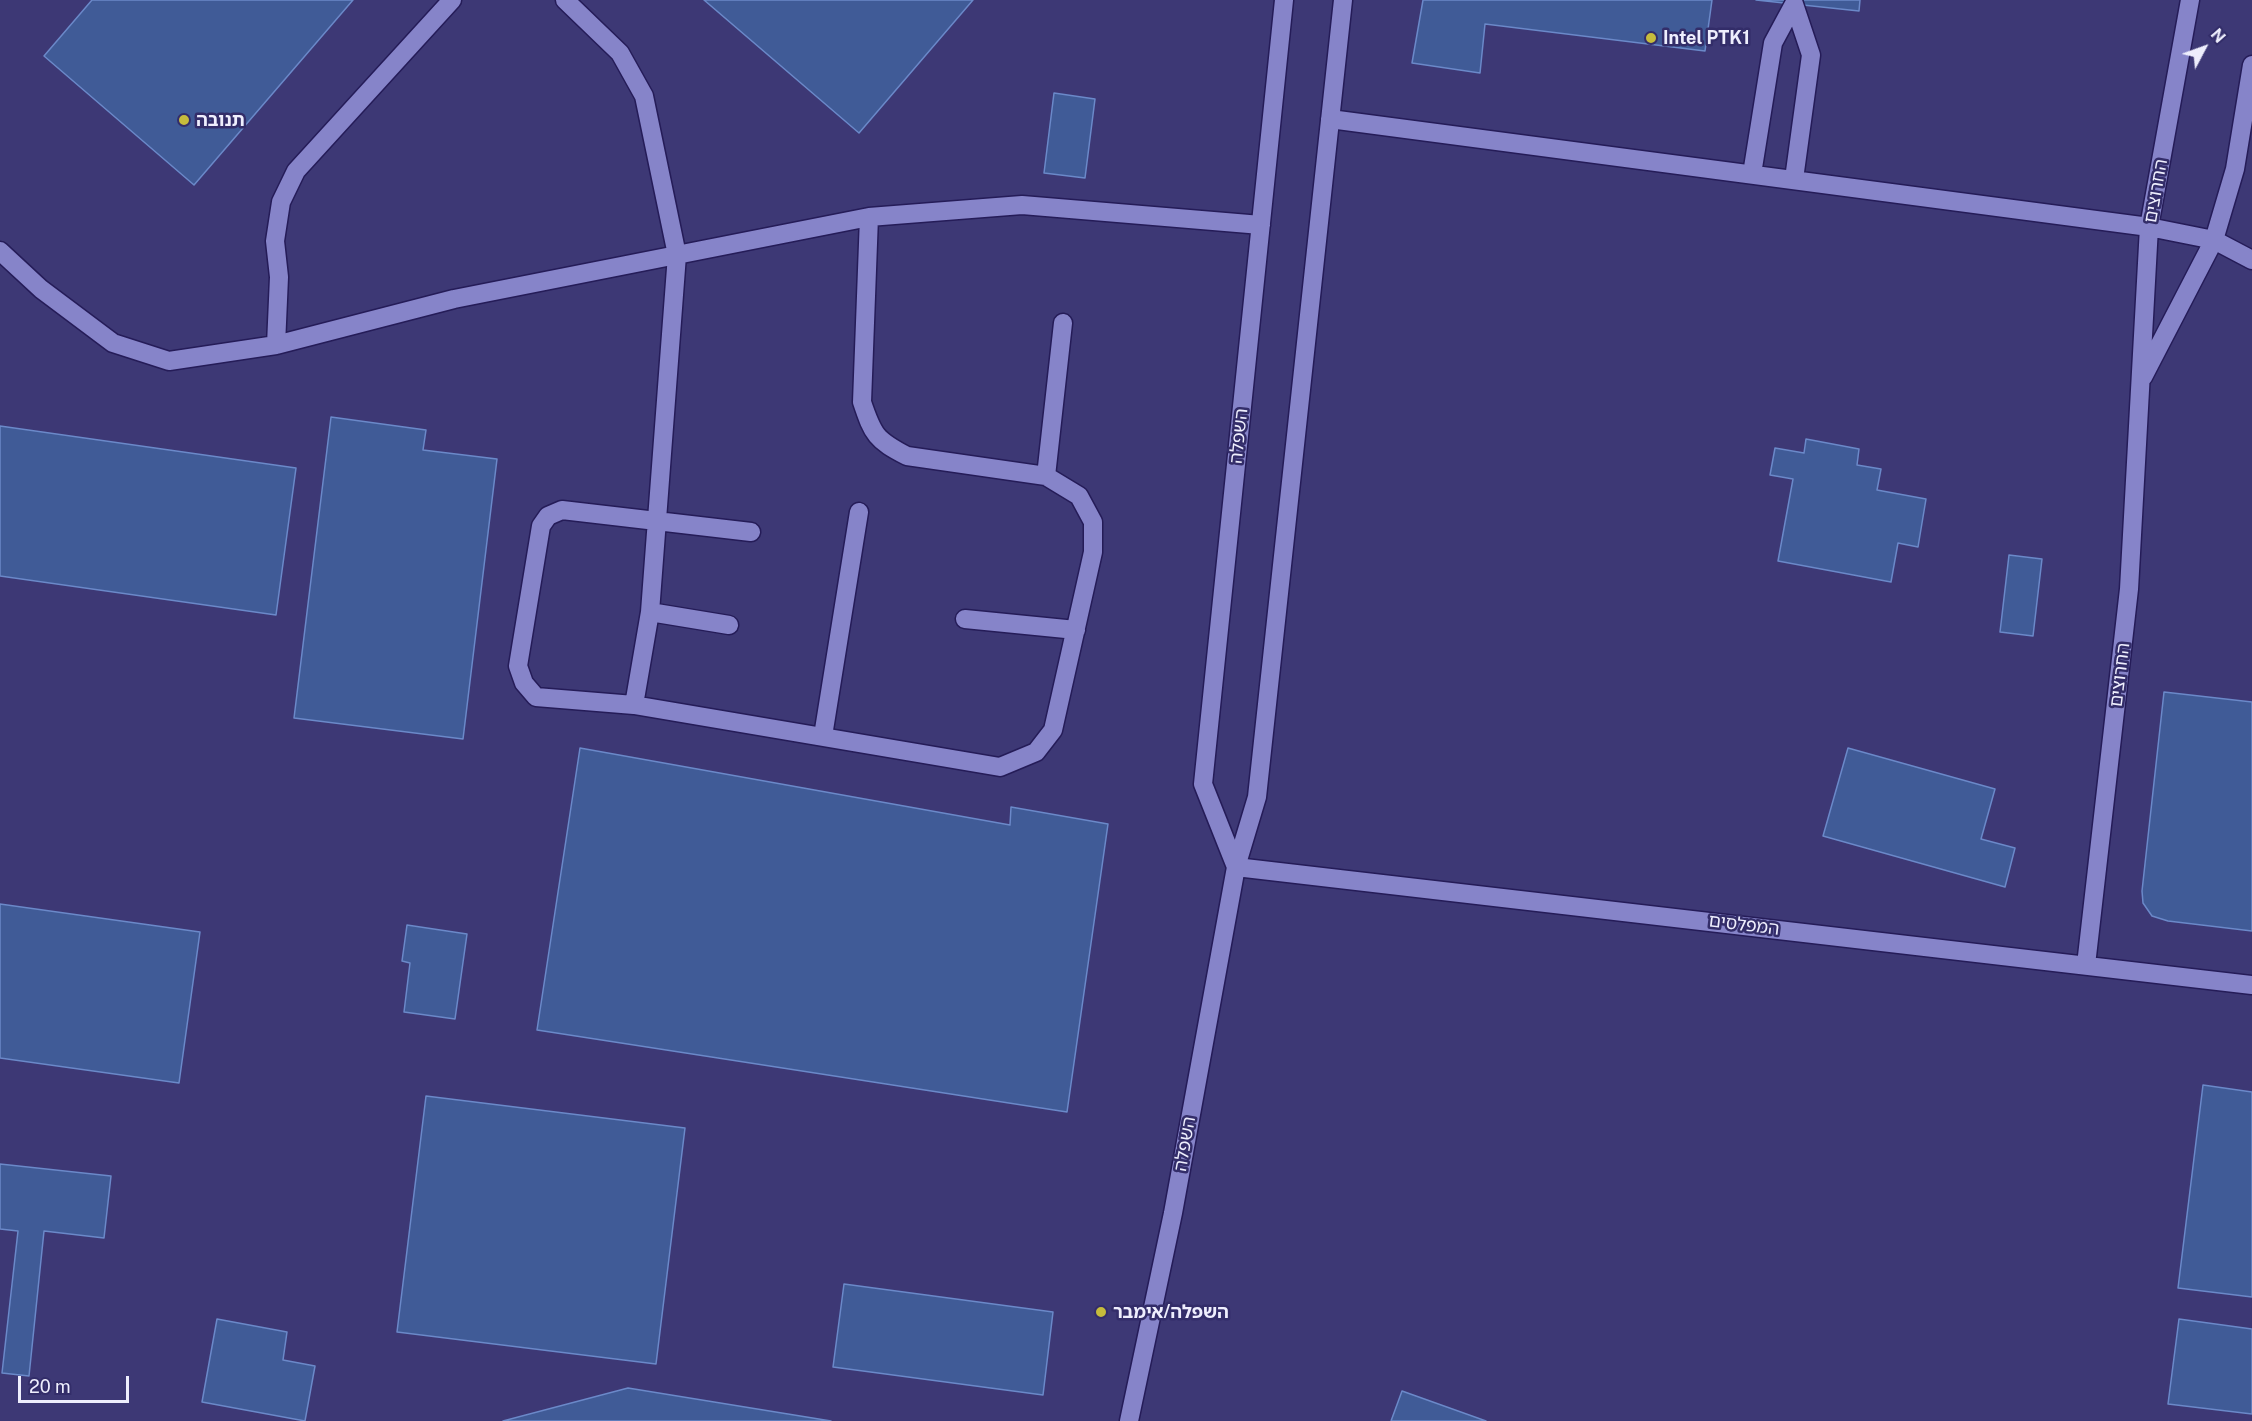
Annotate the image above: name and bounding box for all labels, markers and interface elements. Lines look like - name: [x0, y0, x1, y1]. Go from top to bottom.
- north arrow: [2174, 18, 2234, 78]
- text: N: [2207, 25, 2229, 47]
- place label: Intel PTK1: [1663, 27, 1750, 49]
- marker: Intel PTK1: [1644, 31, 1658, 45]
- place label: תנובה: [196, 109, 245, 131]
- marker: תנובה: [177, 113, 191, 127]
- street label: החרוצים: [2140, 157, 2172, 225]
- street label: השפלה: [1225, 407, 1253, 465]
- street label: החרוצים: [2105, 642, 2135, 708]
- street label: המפלסים: [1707, 910, 1781, 940]
- street label: השפלה: [1170, 1115, 1200, 1173]
- place label: השפלה/אימבר: [1113, 1301, 1229, 1323]
- marker: השפלה/אימבר: [1094, 1305, 1108, 1319]
- scale bar: [21, 1364, 132, 1402]
- text: 20 m: [29, 1376, 71, 1397]

